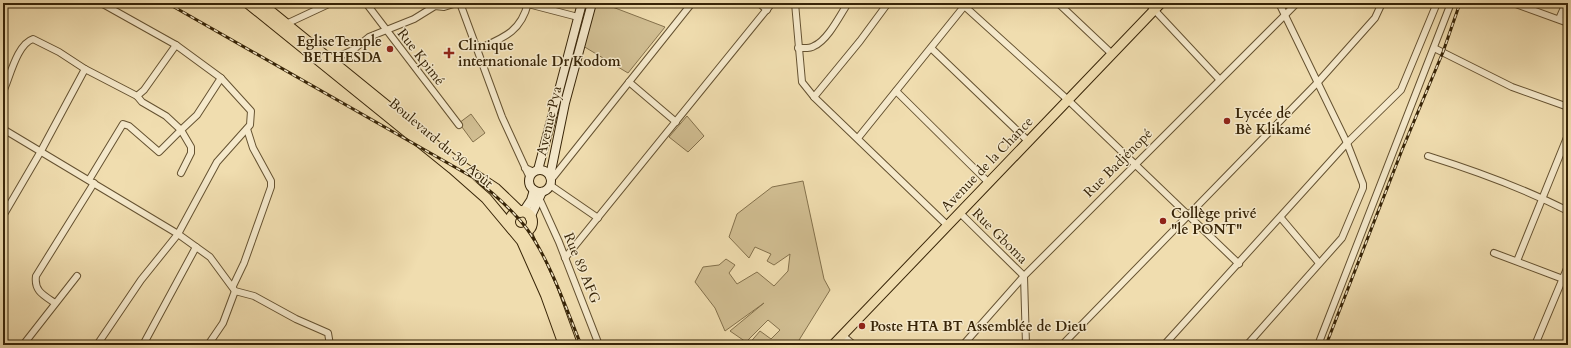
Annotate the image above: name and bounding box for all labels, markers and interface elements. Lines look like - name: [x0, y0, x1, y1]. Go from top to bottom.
- street label: Rue Kpimé: [393, 25, 449, 89]
- place label: EgliseTemple BETHESDA: [297, 32, 382, 67]
- place label: Clinique internationale Dr Kodom: [458, 36, 621, 71]
- marker: EgliseTemple BETHESDA: [385, 44, 395, 54]
- marker: Clinique internationale Dr Kodom: [443, 47, 455, 59]
- street label: Avenue Pya: [532, 84, 566, 158]
- street label: Boulevard du 30 Août: [385, 94, 498, 193]
- place label: Lycée de Bè Klikamé: [1235, 104, 1311, 139]
- street label: Avenue de la Chance: [937, 112, 1037, 216]
- marker: Lycée de Bè Klikamé: [1222, 116, 1232, 126]
- street label: Rue Badjénopé: [1079, 124, 1157, 202]
- street label: Rue Gboma: [968, 204, 1032, 268]
- place label: Collège privé "le PONT": [1171, 204, 1257, 239]
- marker: Collège privé "le PONT": [1158, 216, 1168, 226]
- street label: Rue 89 AFG: [559, 230, 605, 306]
- place label: Poste HTA BT Assemblée de Dieu: [870, 317, 1087, 336]
- marker: Poste HTA BT Assemblée de Dieu: [857, 321, 867, 331]

